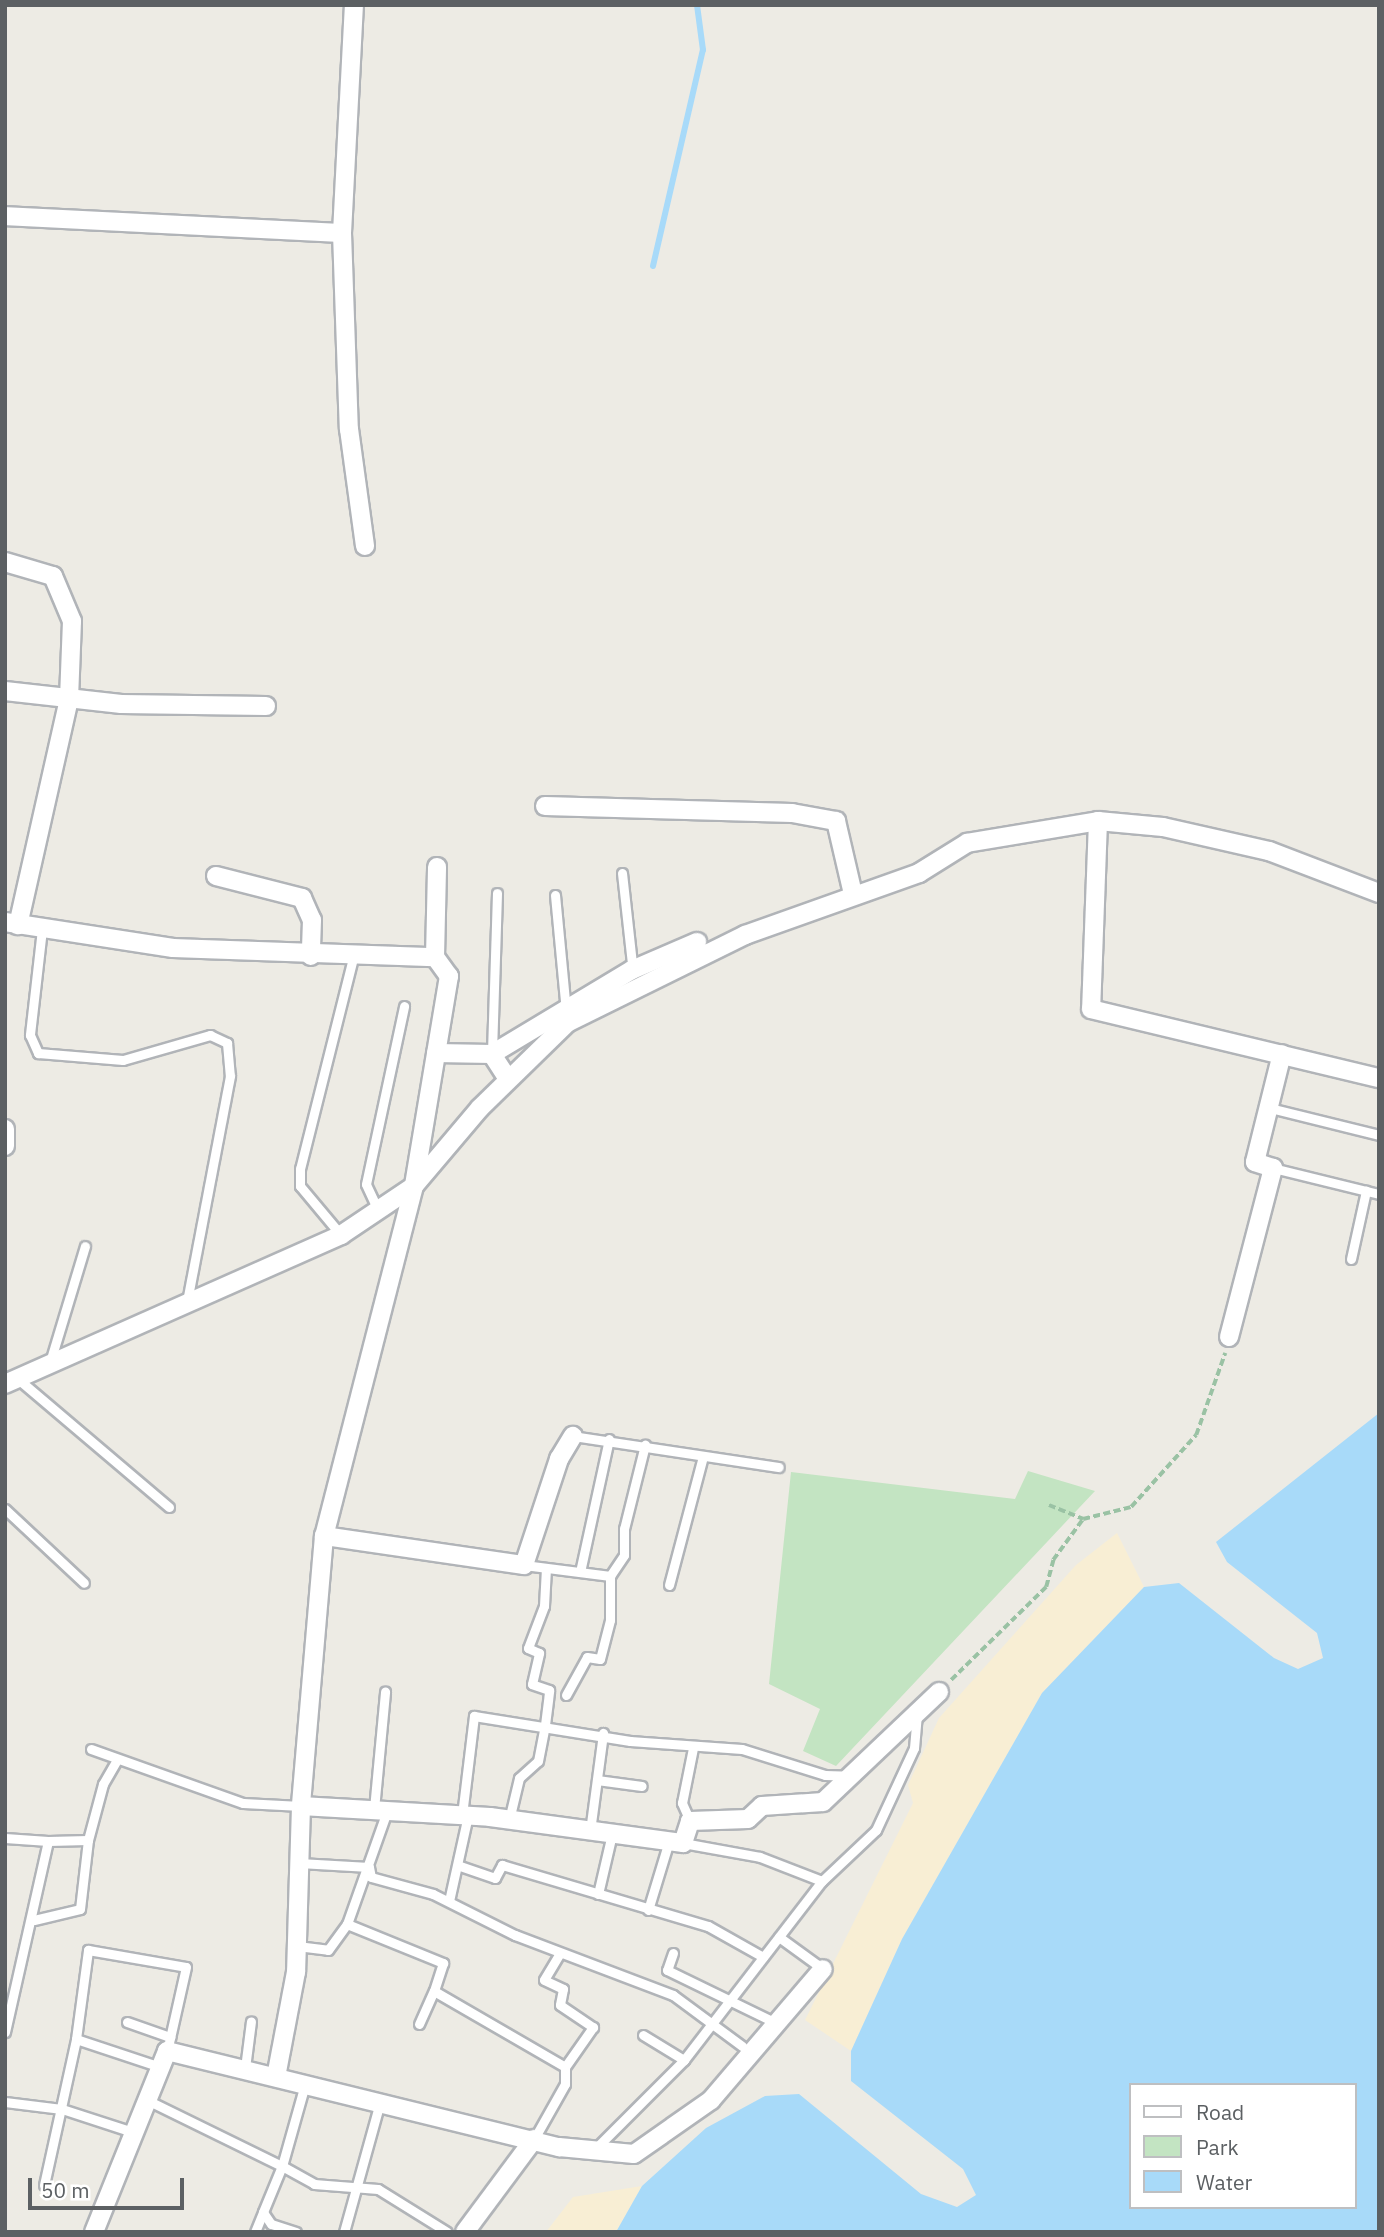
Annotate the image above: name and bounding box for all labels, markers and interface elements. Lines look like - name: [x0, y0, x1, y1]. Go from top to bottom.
- legend: [1128, 2083, 1356, 2209]
- text: Road: [1196, 2098, 1244, 2126]
- text: Park: [1196, 2133, 1239, 2161]
- scale bar: [32, 2164, 187, 2208]
- text: Water: [1196, 2168, 1252, 2196]
- text: 50 m: [41, 2176, 90, 2204]

